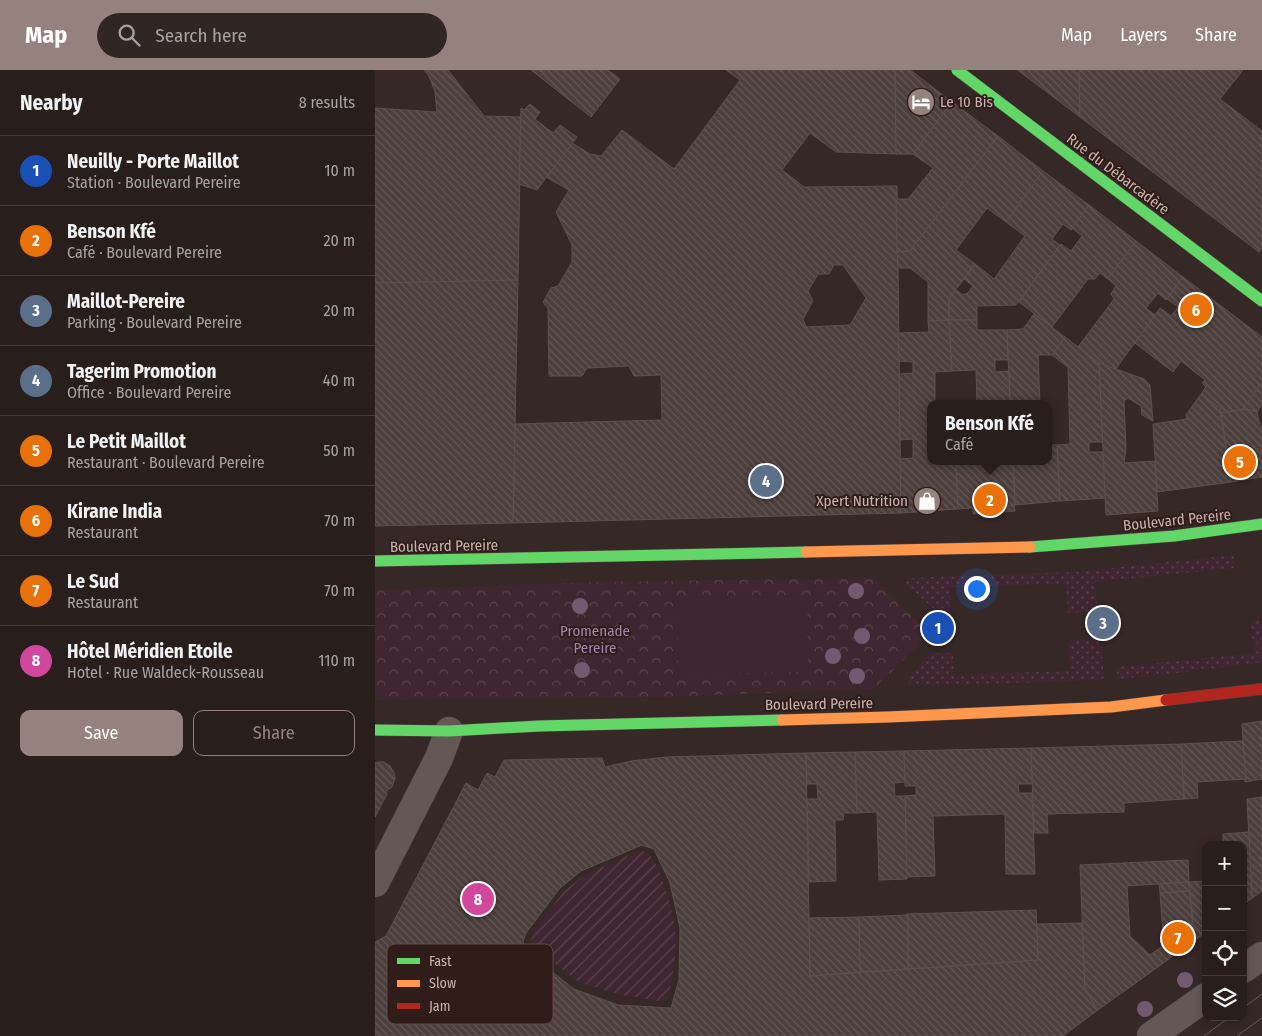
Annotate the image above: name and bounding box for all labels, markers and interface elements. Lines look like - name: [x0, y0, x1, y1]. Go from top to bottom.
- search box: [97, 13, 447, 58]
- text: Map: [25, 21, 67, 49]
- icon: search: [115, 21, 143, 49]
- text: Search here: [155, 24, 247, 47]
- text: Map: [1061, 24, 1092, 46]
- text: Layers: [1120, 24, 1167, 46]
- text: Share: [1195, 24, 1237, 46]
- hotel icon: Le 10 Bis: [906, 87, 936, 117]
- text: Nearby: [20, 90, 82, 116]
- text: 8 results: [299, 93, 355, 112]
- place label: Le 10 Bis: [940, 93, 993, 111]
- street label: Rue du Débarcadère: [1063, 130, 1173, 218]
- text: Neuilly - Porte Maillot: [67, 150, 239, 173]
- text: 1: [33, 161, 39, 180]
- text: 10 m: [324, 161, 355, 180]
- text: Station · Boulevard Pereire: [67, 173, 241, 192]
- text: Benson Kfé: [67, 220, 156, 243]
- text: 2: [32, 231, 40, 250]
- text: 20 m: [324, 231, 355, 250]
- text: Café · Boulevard Pereire: [67, 243, 222, 262]
- text: Maillot-Pereire: [67, 290, 185, 313]
- pin: 6: [1180, 291, 1212, 329]
- text: 3: [32, 301, 40, 320]
- text: 20 m: [324, 301, 355, 320]
- text: Parking · Boulevard Pereire: [67, 313, 242, 332]
- text: Tagerim Promotion: [67, 360, 216, 383]
- text: 4: [32, 371, 40, 390]
- text: 40 m: [323, 371, 355, 390]
- text: Office · Boulevard Pereire: [67, 383, 231, 402]
- popup: [927, 400, 1052, 465]
- text: Benson Kfé: [945, 412, 1034, 435]
- text: Le Petit Maillot: [67, 430, 186, 453]
- text: Café: [945, 435, 973, 454]
- text: 5: [32, 441, 40, 460]
- text: 50 m: [323, 441, 355, 460]
- pin: 5: [1224, 443, 1256, 481]
- text: Restaurant · Boulevard Pereire: [67, 453, 265, 472]
- pin: 4: [750, 462, 782, 500]
- pin: 2: [974, 481, 1006, 519]
- shop icon: Xpert Nutrition: [912, 486, 942, 516]
- place label: Xpert Nutrition: [816, 492, 908, 510]
- text: Kirane India: [67, 500, 162, 523]
- street label: Boulevard Pereire: [1122, 505, 1232, 535]
- text: 6: [32, 511, 40, 530]
- text: 70 m: [324, 511, 355, 530]
- text: Restaurant: [67, 523, 138, 542]
- street label: Boulevard Pereire: [390, 536, 498, 556]
- text: Le Sud: [67, 570, 119, 593]
- your location: [964, 576, 990, 602]
- text: 7: [33, 581, 39, 600]
- text: 70 m: [324, 581, 355, 600]
- text: Restaurant: [67, 593, 138, 612]
- pin: 3: [1087, 604, 1119, 642]
- pin: 1: [922, 609, 954, 647]
- park label: Promenade Pereire: [560, 622, 630, 657]
- text: Hôtel Méridien Etoile: [67, 640, 233, 663]
- text: 8: [32, 651, 40, 670]
- text: 110 m: [318, 651, 355, 670]
- text: Hotel · Rue Waldeck-Rousseau: [67, 663, 264, 682]
- street label: Boulevard Pereire: [765, 694, 873, 714]
- button: Save: [20, 710, 183, 756]
- button: Share: [193, 710, 355, 756]
- map controls: [1202, 841, 1247, 1021]
- button: +: [1202, 841, 1247, 886]
- pin: 8: [462, 880, 494, 918]
- button: −: [1202, 886, 1247, 931]
- pin: 7: [1162, 919, 1194, 957]
- button: locate: [1202, 931, 1247, 976]
- legend: [387, 944, 553, 1024]
- text: Fast: [429, 953, 452, 970]
- text: Slow: [429, 975, 456, 992]
- button: layers: [1202, 976, 1247, 1021]
- text: Jam: [429, 998, 450, 1015]

